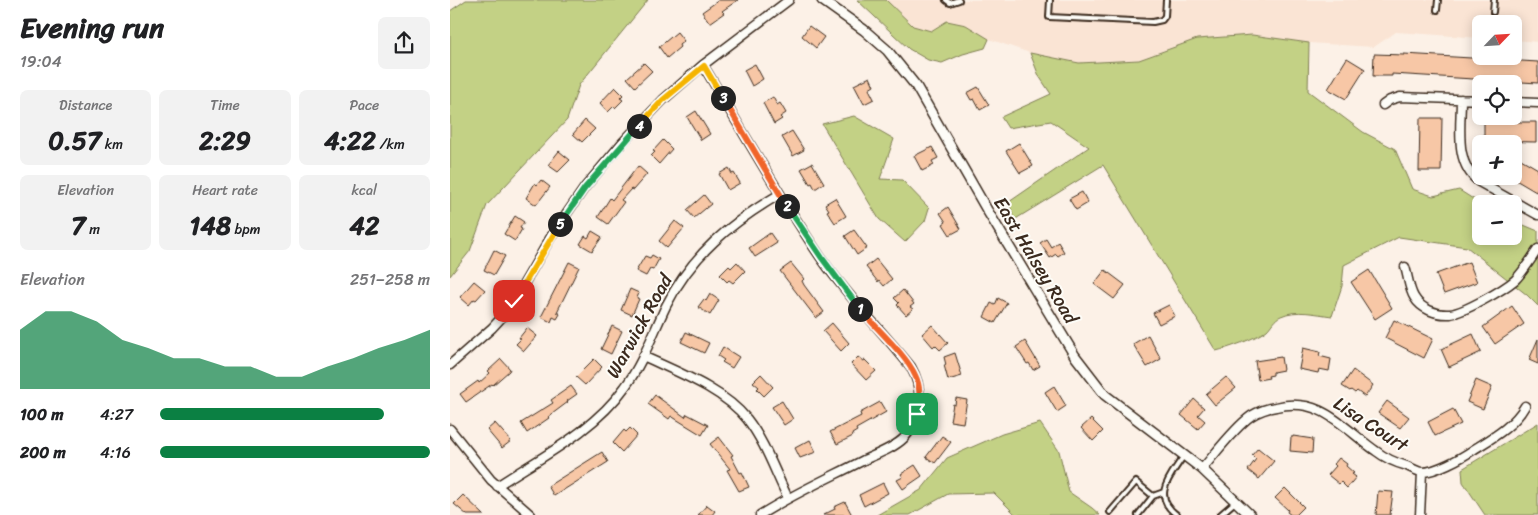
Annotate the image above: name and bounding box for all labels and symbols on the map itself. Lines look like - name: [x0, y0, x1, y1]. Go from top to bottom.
- north arrow: [1472, 15, 1522, 65]
- pin: 3: [710, 86, 736, 110]
- pin: 4: [626, 114, 652, 138]
- street label: East Halsey Road: [985, 190, 1088, 332]
- pin: 2: [774, 194, 800, 218]
- pin: 5: [548, 212, 572, 236]
- street label: Warwick Road: [597, 267, 682, 384]
- pin: [493, 280, 535, 322]
- pin: 1: [848, 296, 872, 322]
- street label: Lisa Court: [1327, 387, 1416, 461]
- pin: [896, 393, 938, 435]

